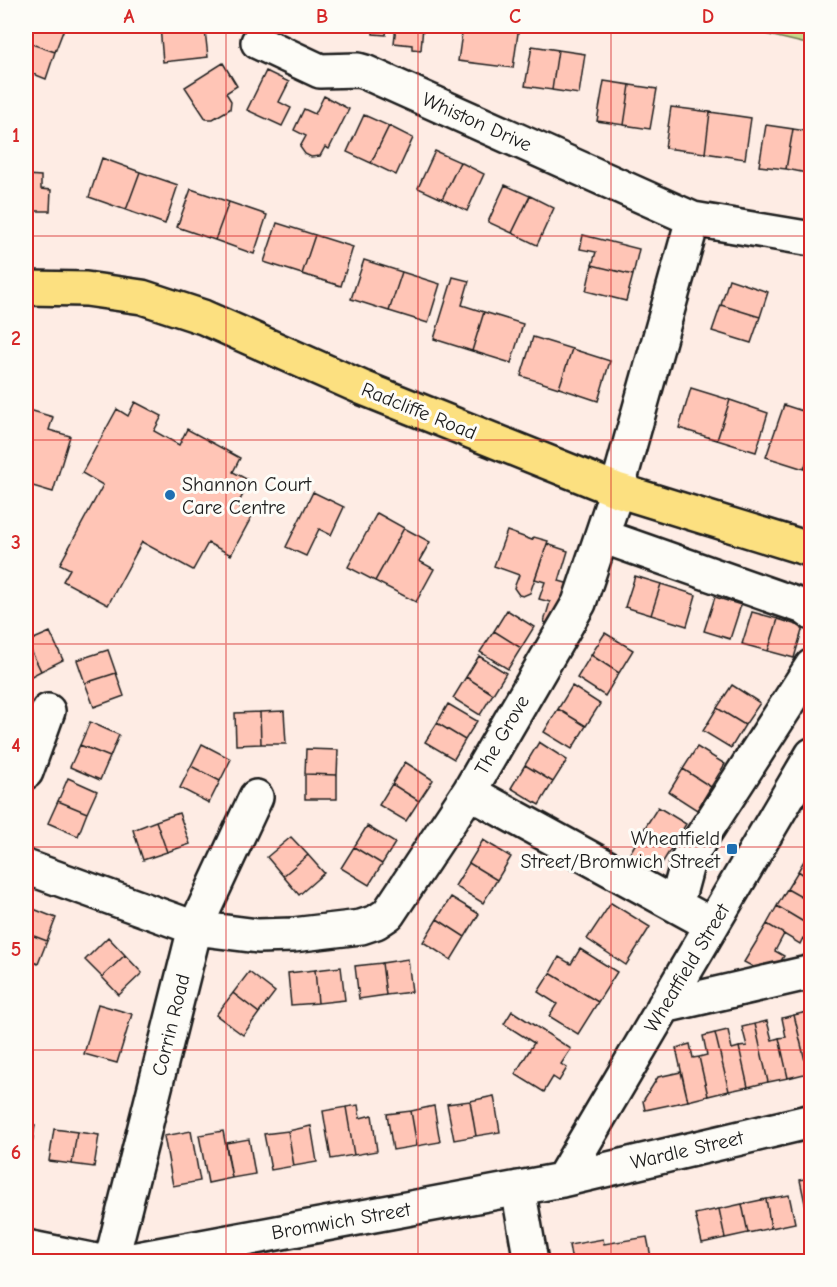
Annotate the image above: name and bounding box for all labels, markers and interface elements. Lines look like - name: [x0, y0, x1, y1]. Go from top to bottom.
- text: A: [123, 5, 135, 28]
- text: B: [316, 5, 328, 28]
- text: C: [509, 5, 521, 28]
- text: D: [702, 5, 714, 28]
- street label: Whiston Drive: [419, 88, 535, 156]
- text: 1: [12, 124, 20, 147]
- text: 2: [11, 327, 21, 350]
- street label: Radcliffe Road: [358, 378, 480, 444]
- place label: Shannon Court Care Centre: [182, 473, 313, 519]
- marker: Shannon Court Care Centre: [163, 488, 177, 502]
- text: 3: [11, 531, 21, 554]
- street label: The Grove: [470, 691, 534, 779]
- text: 4: [11, 734, 21, 757]
- place label: Wheatfield Street/Bromwich Street: [520, 827, 721, 873]
- marker: Wheatfield Street/Bromwich Street: [725, 842, 739, 856]
- street label: Wheatfield Street: [640, 898, 735, 1036]
- text: 5: [11, 938, 21, 961]
- street label: Corrin Road: [147, 972, 195, 1078]
- street label: Wardle Street: [628, 1126, 747, 1174]
- text: 6: [11, 1141, 21, 1164]
- street label: Bromwich Street: [270, 1197, 414, 1245]

